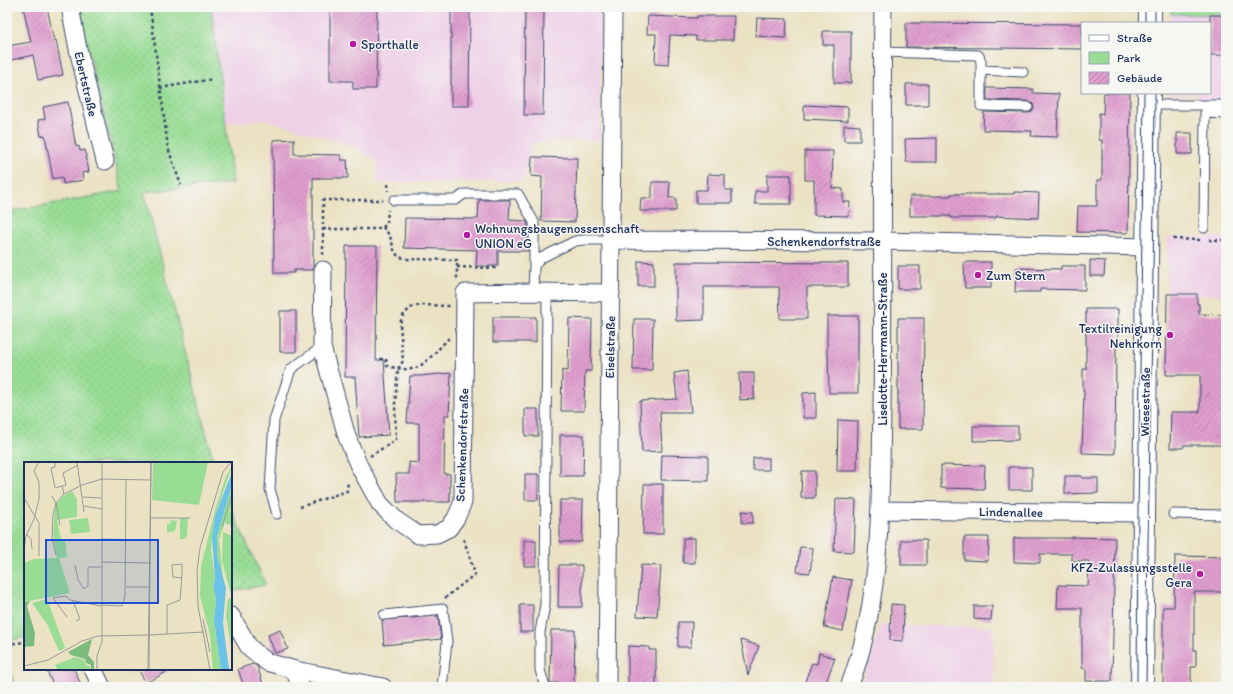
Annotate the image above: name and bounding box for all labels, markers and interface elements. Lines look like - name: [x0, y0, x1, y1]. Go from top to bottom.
- legend: [1081, 22, 1211, 94]
- text: Straße: [1117, 31, 1152, 45]
- place label: Sporthalle: [361, 37, 419, 52]
- marker: Sporthalle: [348, 39, 358, 49]
- street label: Ebertstraße: [71, 50, 101, 118]
- text: Park: [1117, 51, 1141, 65]
- text: Gebäude: [1117, 71, 1162, 85]
- place label: Wohnungsbaugenossenschaft UNION eG: [475, 221, 640, 251]
- marker: Wohnungsbaugenossenschaft UNION eG: [462, 230, 472, 240]
- street label: Schenkendorfstraße: [767, 234, 881, 249]
- place label: Zum Stern: [986, 268, 1046, 283]
- marker: Zum Stern: [973, 270, 983, 280]
- street label: Liselotte-Herrmann-Straße: [875, 272, 890, 426]
- street label: Eiselstraße: [602, 316, 618, 378]
- place label: Textilreinigung Nehrkorn: [1079, 321, 1162, 351]
- marker: Textilreinigung Nehrkorn: [1165, 330, 1175, 340]
- street label: Wiesestraße: [1137, 367, 1153, 437]
- street label: Schenkendorfstraße: [453, 388, 471, 502]
- inset map: [24, 462, 232, 670]
- street label: Lindenallee: [979, 504, 1043, 520]
- place label: KFZ-Zulassungsstelle Gera: [1071, 560, 1193, 590]
- marker: KFZ-Zulassungsstelle Gera: [1195, 569, 1205, 579]

